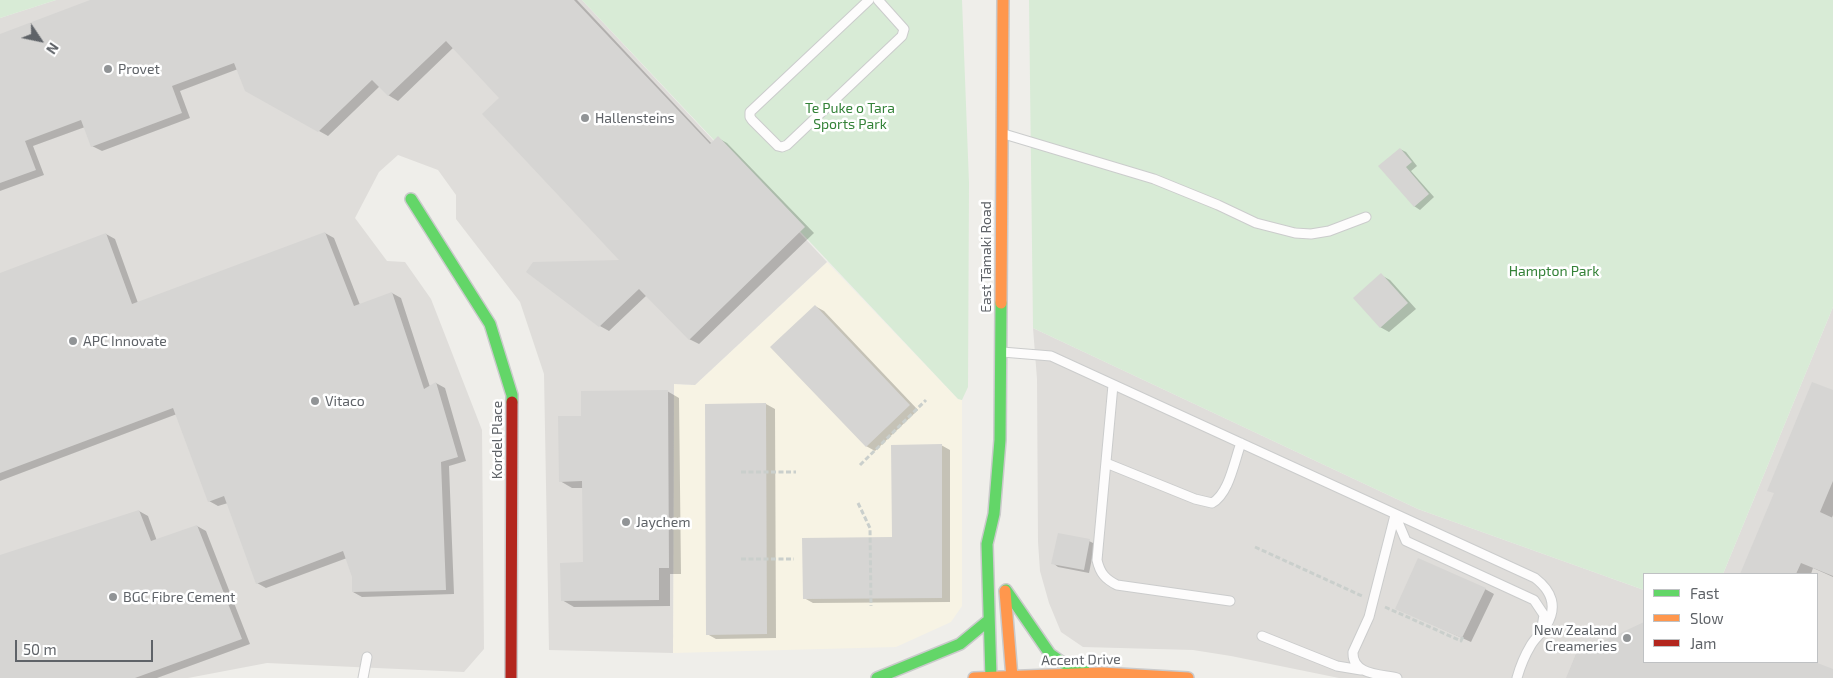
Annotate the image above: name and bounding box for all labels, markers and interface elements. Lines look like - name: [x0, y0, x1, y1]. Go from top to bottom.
- north arrow: [15, 15, 65, 65]
- text: N: [43, 40, 63, 58]
- place label: Provet: [118, 61, 160, 77]
- marker: Provet: [102, 63, 114, 75]
- park label: Te Puke o Tara Sports Park: [805, 100, 895, 132]
- place label: Hallensteins: [595, 110, 675, 126]
- marker: Hallensteins: [579, 112, 591, 124]
- street label: East Tāmaki Road: [978, 201, 994, 313]
- park label: Hampton Park: [1509, 263, 1599, 279]
- place label: APC Innovate: [83, 333, 167, 349]
- marker: APC Innovate: [67, 335, 79, 347]
- place label: Vitaco: [325, 393, 365, 409]
- marker: Vitaco: [309, 395, 321, 407]
- street label: Kordel Place: [489, 401, 505, 479]
- place label: Jaychem: [636, 514, 691, 530]
- marker: Jaychem: [620, 516, 632, 528]
- legend: [1643, 573, 1818, 663]
- text: Fast: [1690, 584, 1719, 602]
- place label: BGC Fibre Cement: [123, 589, 235, 605]
- marker: BGC Fibre Cement: [107, 591, 119, 603]
- text: Slow: [1690, 609, 1724, 627]
- place label: New Zealand Creameries: [1534, 622, 1617, 654]
- scale bar: [18, 630, 155, 662]
- marker: New Zealand Creameries: [1621, 632, 1633, 644]
- text: Jam: [1690, 634, 1716, 652]
- text: 50 m: [23, 640, 57, 658]
- street label: Accent Drive: [1041, 651, 1121, 669]

